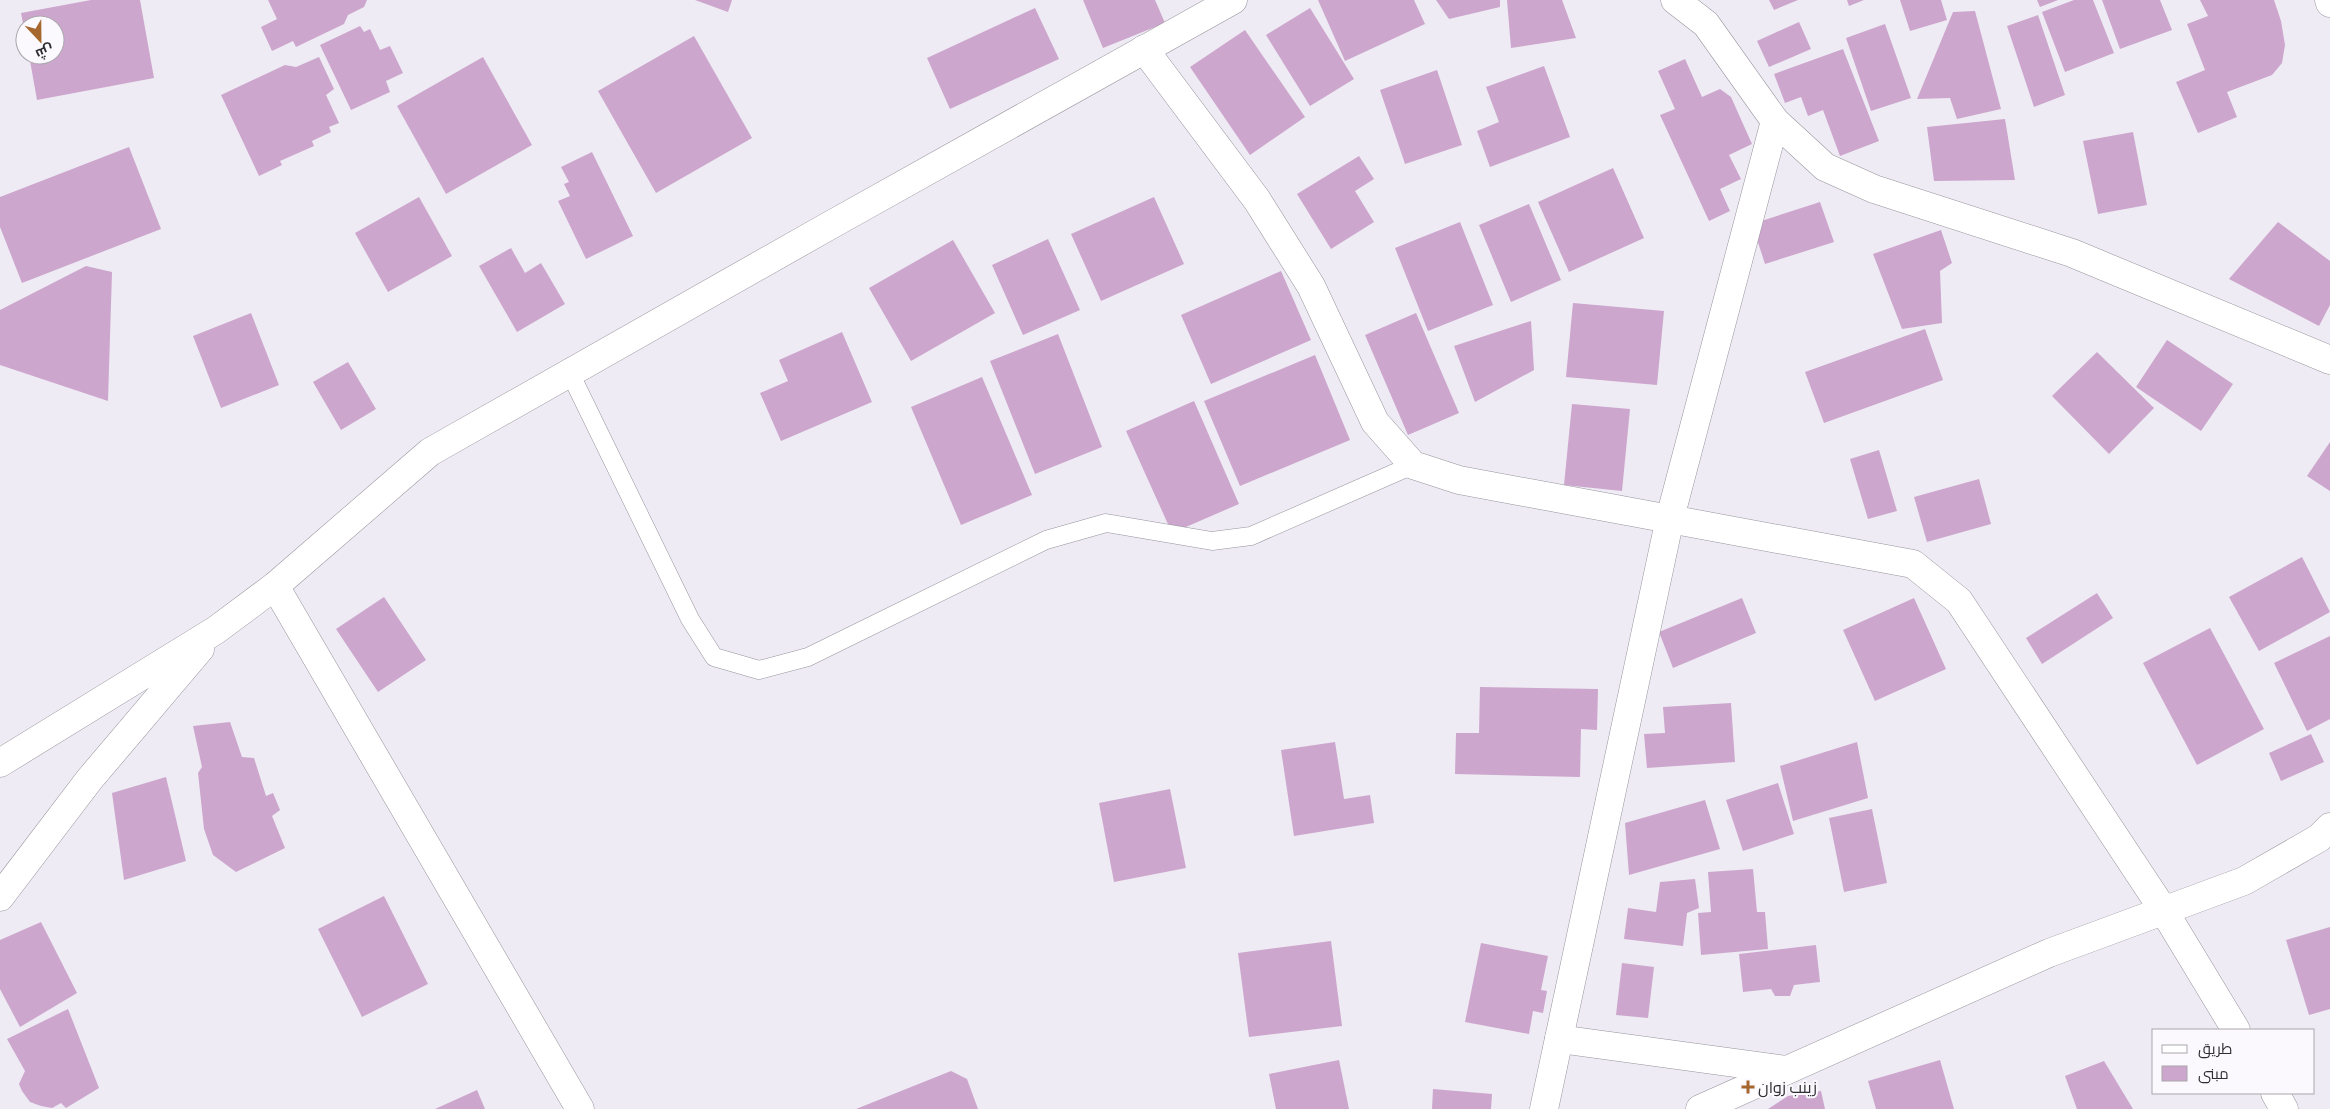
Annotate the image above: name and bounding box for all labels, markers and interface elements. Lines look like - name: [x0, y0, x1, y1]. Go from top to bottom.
- north arrow: [15, 15, 65, 65]
- text: ش: [33, 40, 57, 64]
- legend: [2152, 1029, 2315, 1094]
- text: طريق: [2198, 1038, 2232, 1059]
- text: مبنى: [2198, 1063, 2229, 1084]
- place label: زينب زوان: [1758, 1076, 1817, 1098]
- marker: زينب زوان: [1742, 1081, 1754, 1093]

